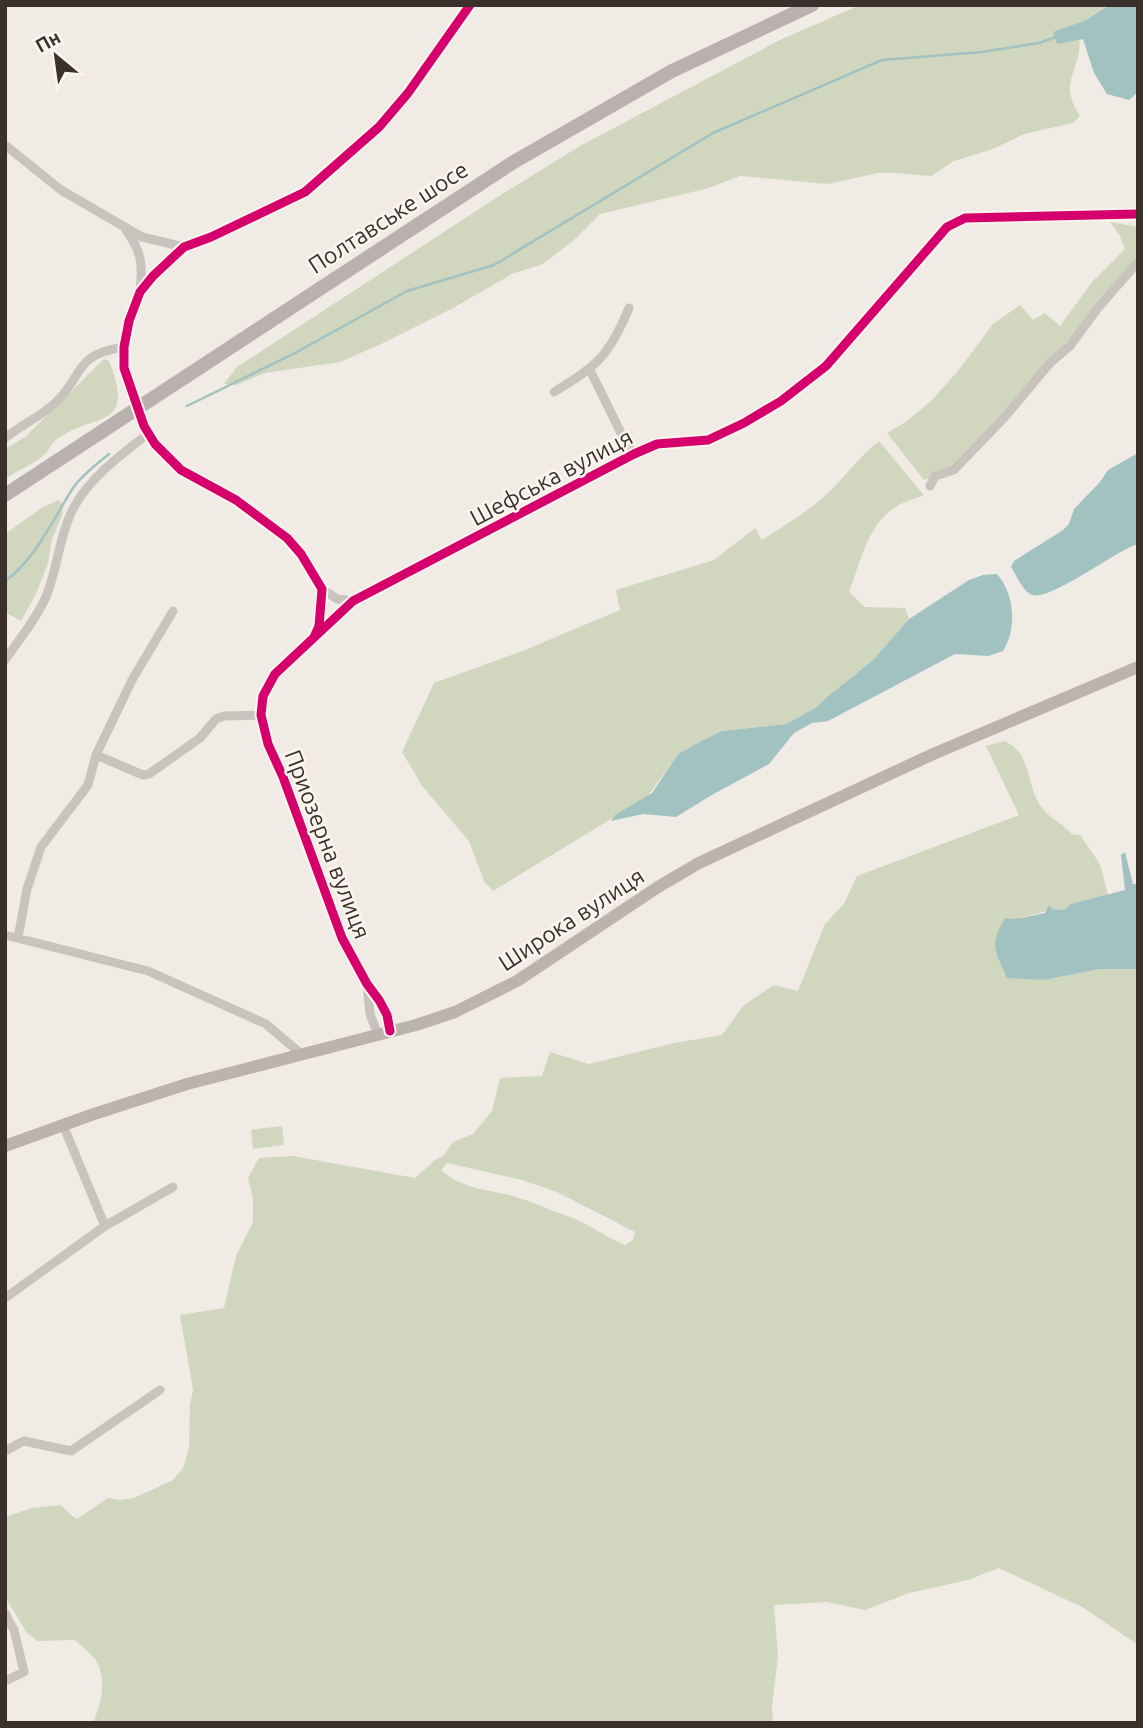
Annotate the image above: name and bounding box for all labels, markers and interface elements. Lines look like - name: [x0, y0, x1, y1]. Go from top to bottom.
- north arrow: [21, 21, 91, 91]
- text: Пн: [32, 25, 64, 57]
- street label: Полтавське шосе: [304, 156, 472, 278]
- street label: Шефська вулиця: [466, 424, 636, 530]
- street label: Приозерна вулиця: [280, 746, 376, 942]
- street label: Широка вулиця: [494, 863, 648, 975]

